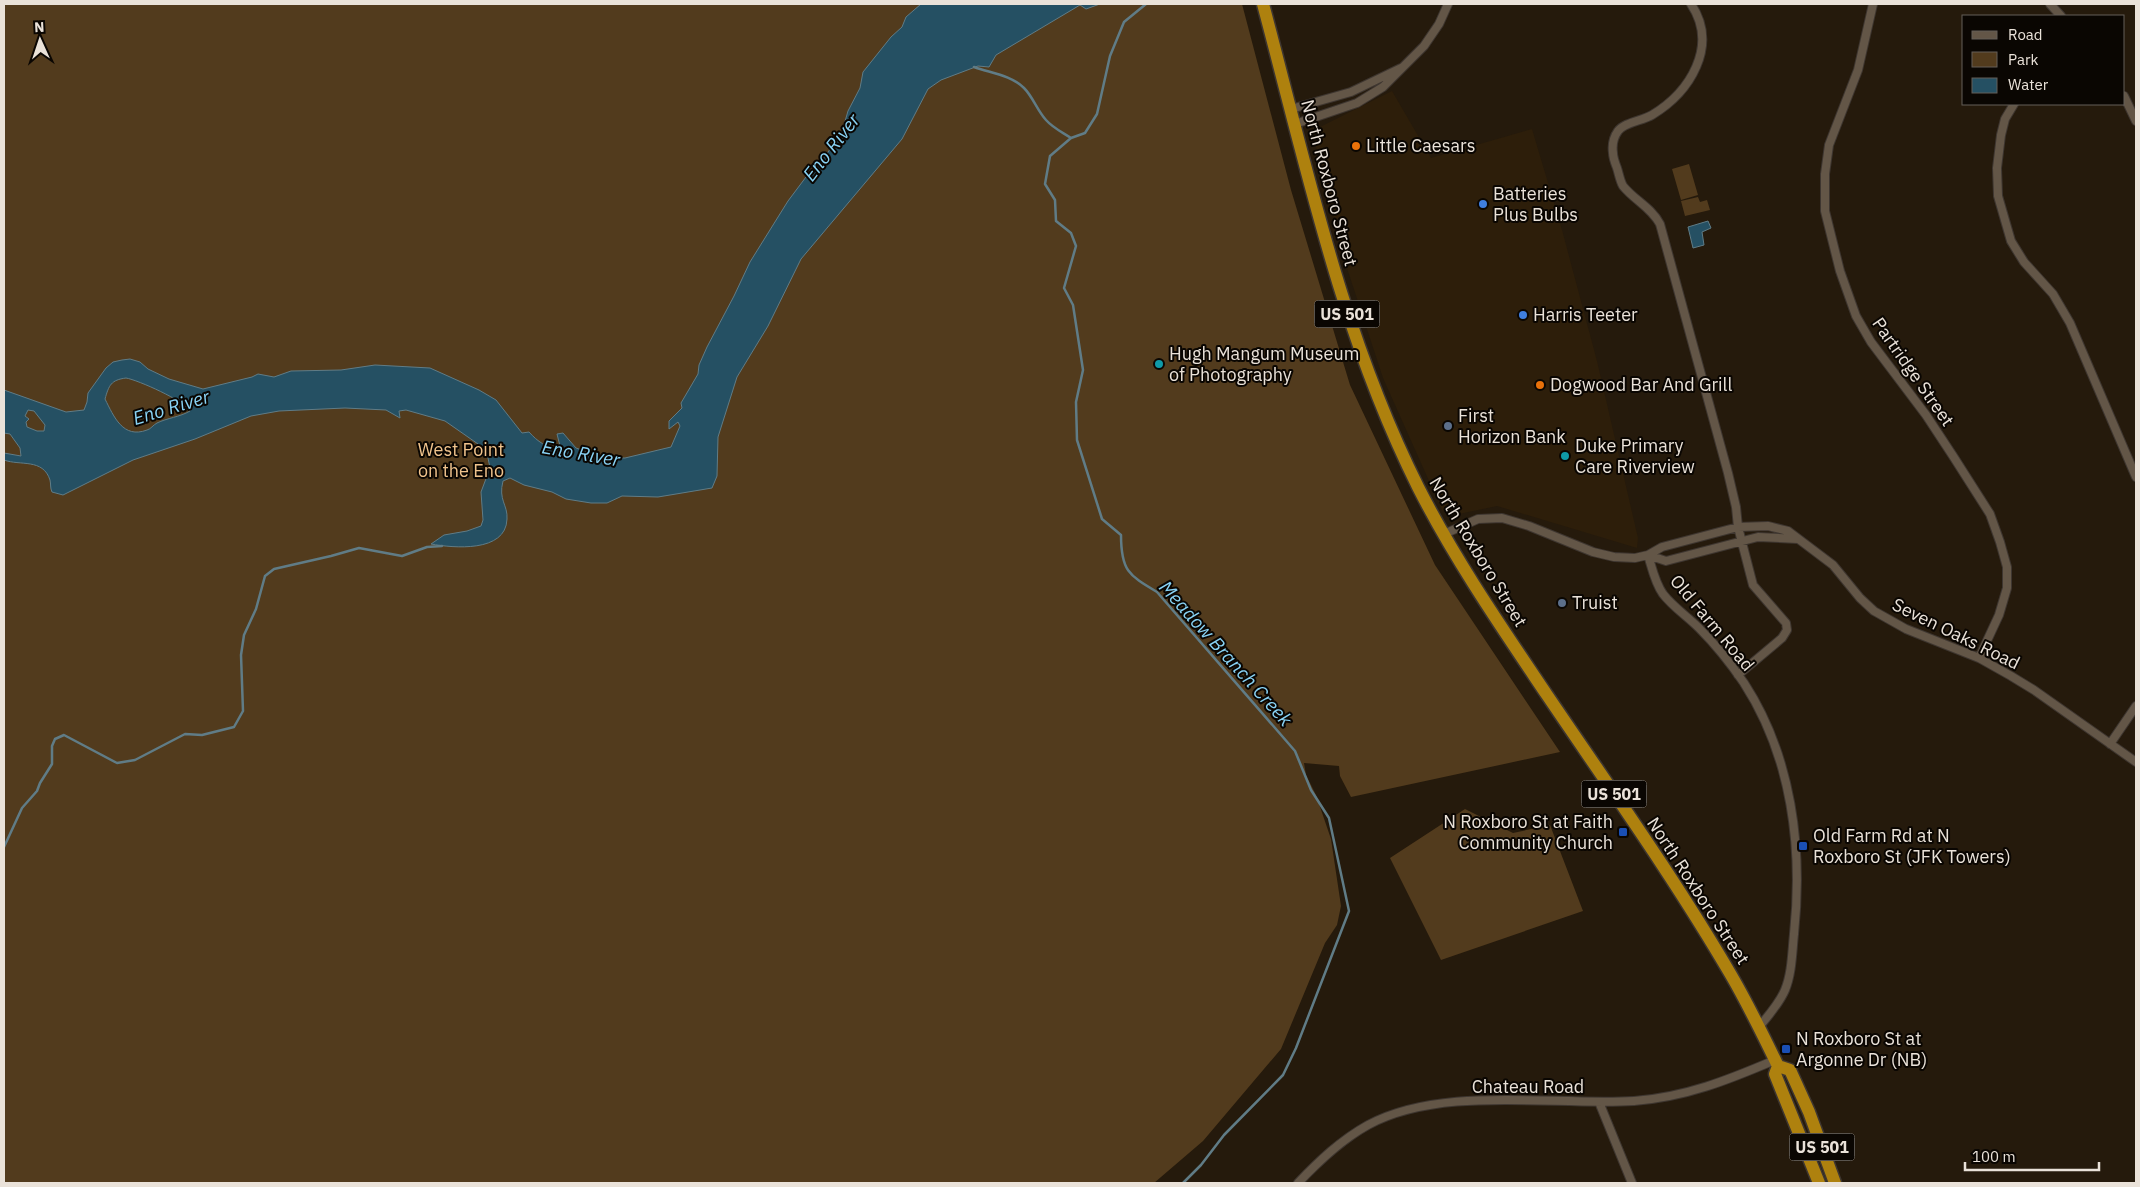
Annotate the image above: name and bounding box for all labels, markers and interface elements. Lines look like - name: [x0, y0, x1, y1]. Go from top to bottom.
- north arrow: [15, 15, 65, 65]
- legend: [1962, 15, 2125, 105]
- text: N: [34, 18, 45, 36]
- text: Road: [2008, 25, 2043, 44]
- text: Park: [2008, 50, 2038, 69]
- text: Water: [2008, 75, 2049, 94]
- street label: North Roxboro Street: [1296, 97, 1363, 269]
- water label: Eno River: [797, 108, 865, 186]
- place label: Little Caesars: [1366, 134, 1475, 157]
- marker: Little Caesars: [1350, 140, 1362, 152]
- place label: Batteries Plus Bulbs: [1493, 182, 1578, 226]
- marker: Batteries Plus Bulbs: [1477, 198, 1489, 210]
- road number: US 501: [1314, 300, 1380, 328]
- place label: Harris Teeter: [1533, 303, 1638, 326]
- marker: Harris Teeter: [1517, 309, 1529, 321]
- street label: Partridge Street: [1867, 313, 1959, 431]
- place label: Hugh Mangum Museum of Photography: [1169, 342, 1359, 386]
- marker: Hugh Mangum Museum of Photography: [1153, 358, 1165, 370]
- place label: Dogwood Bar And Grill: [1550, 373, 1732, 396]
- marker: Dogwood Bar And Grill: [1534, 379, 1546, 391]
- water label: Eno River: [130, 384, 213, 430]
- place label: First Horizon Bank: [1458, 404, 1566, 448]
- marker: First Horizon Bank: [1442, 420, 1454, 432]
- water label: Eno River: [540, 434, 623, 472]
- place label: Duke Primary Care Riverview: [1575, 434, 1695, 478]
- park label: West Point on the Eno: [418, 438, 504, 482]
- marker: Duke Primary Care Riverview: [1559, 450, 1571, 462]
- street label: North Roxboro Street: [1424, 472, 1532, 631]
- street label: Old Farm Road: [1665, 570, 1760, 676]
- water label: Meadow Branch Creek: [1154, 575, 1299, 732]
- place label: Truist: [1572, 591, 1618, 614]
- street label: Seven Oaks Road: [1889, 593, 2024, 674]
- marker: Truist: [1556, 597, 1568, 609]
- road number: US 501: [1582, 781, 1646, 808]
- place label: N Roxboro St at Faith Community Church: [1443, 810, 1613, 854]
- street label: North Roxboro Street: [1642, 813, 1755, 969]
- place label: Old Farm Rd at N Roxboro St (JFK Towers): [1813, 824, 2011, 868]
- marker: N Roxboro St at Faith Community Church: [1617, 826, 1629, 838]
- marker: Old Farm Rd at N Roxboro St (JFK Towers): [1797, 840, 1809, 852]
- place label: N Roxboro St at Argonne Dr (NB): [1796, 1027, 1927, 1071]
- marker: N Roxboro St at Argonne Dr (NB): [1780, 1043, 1792, 1055]
- street label: Chateau Road: [1472, 1075, 1584, 1098]
- road number: US 501: [1790, 1134, 1854, 1160]
- scale bar: [1965, 1140, 2099, 1172]
- text: 100 m: [1972, 1147, 2016, 1166]

